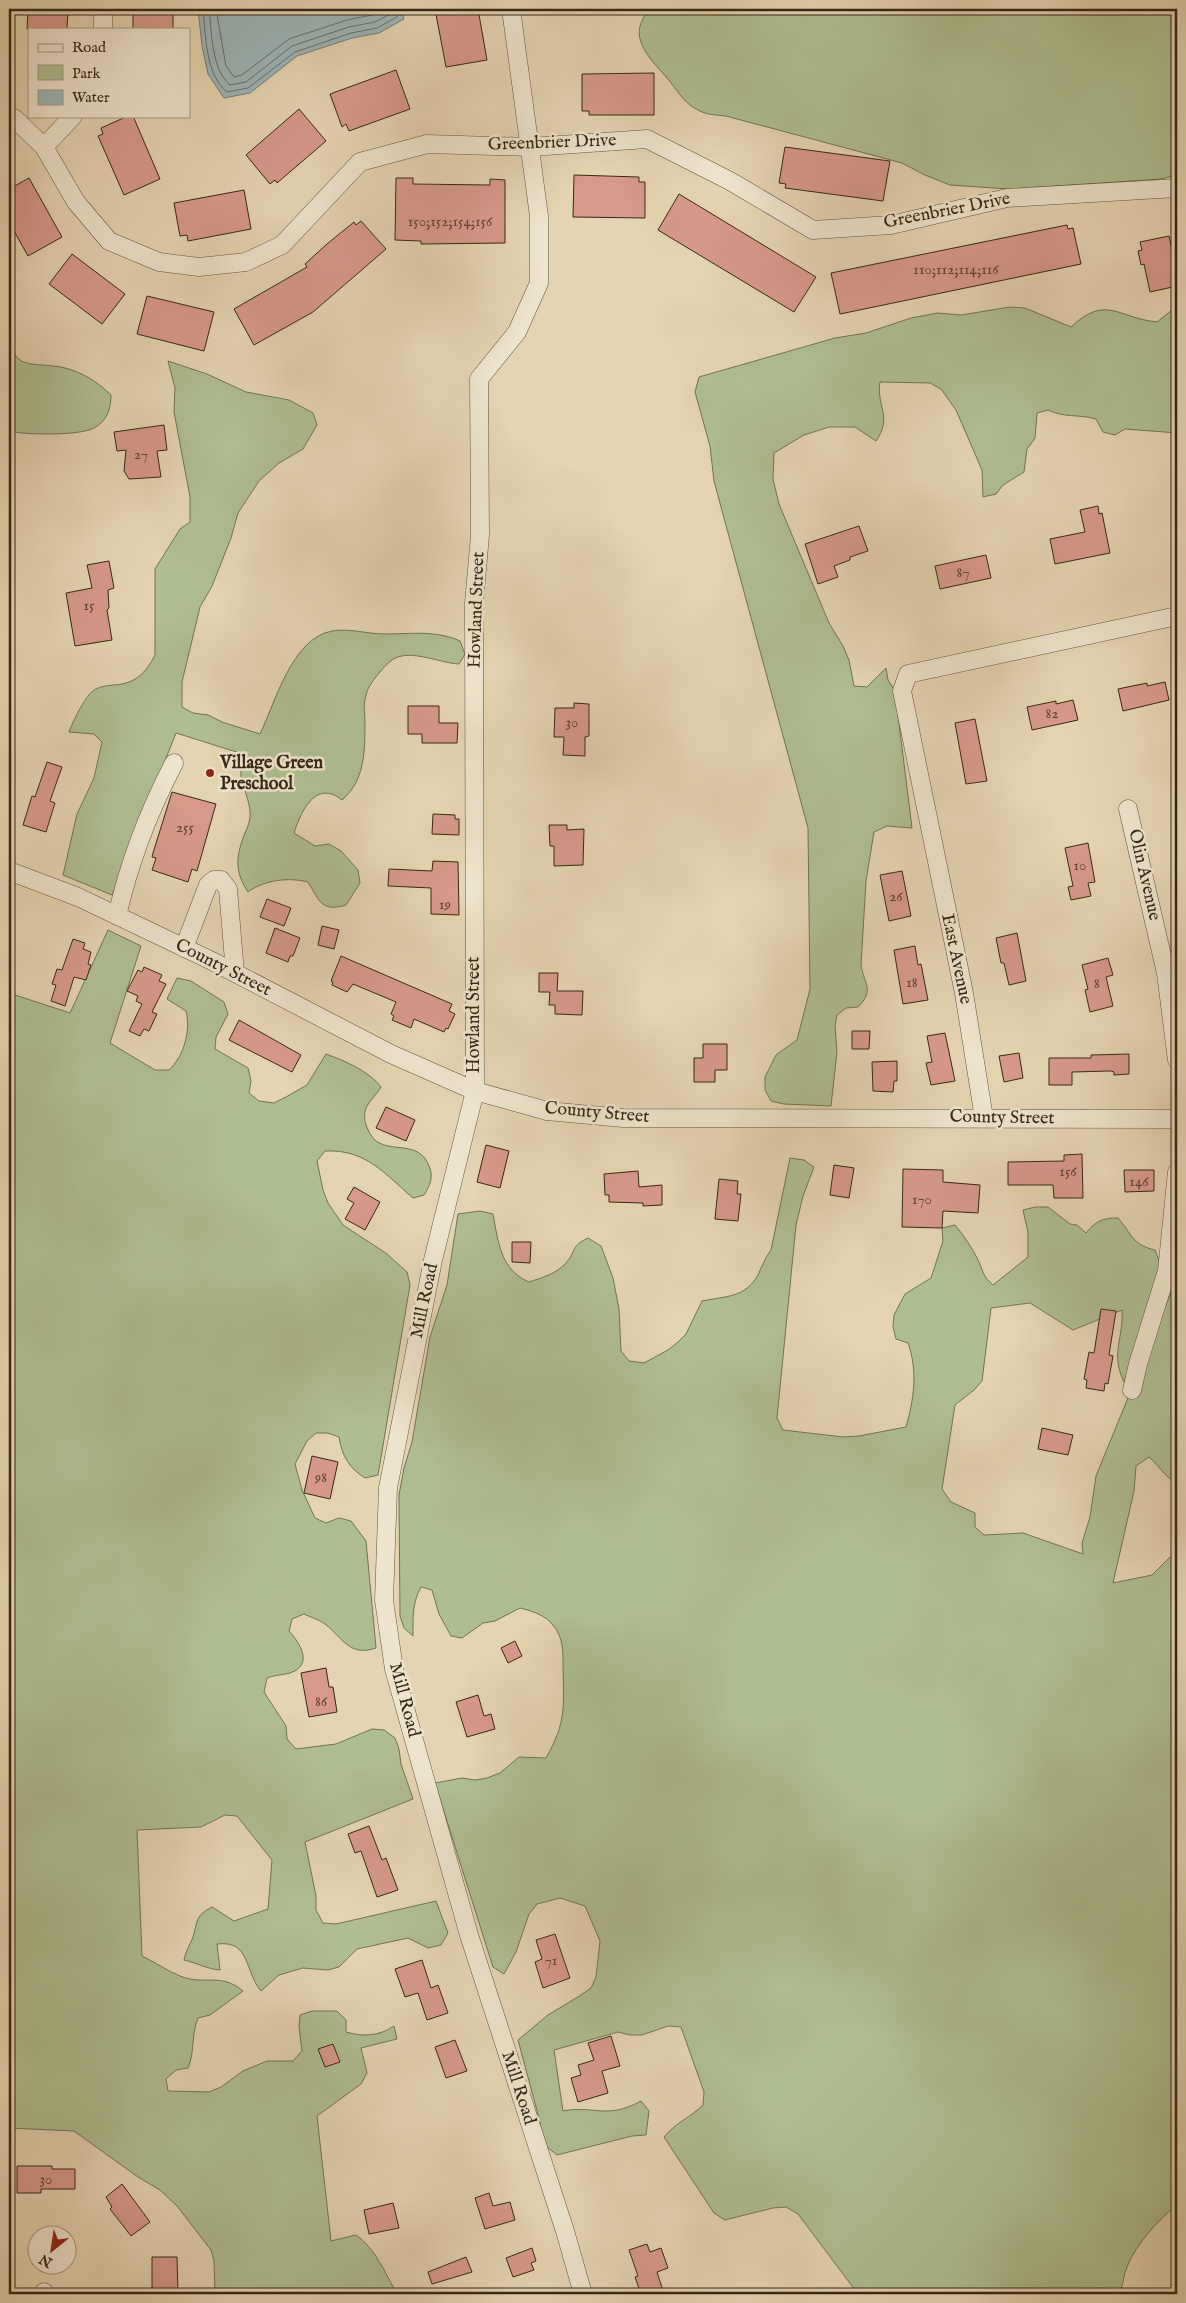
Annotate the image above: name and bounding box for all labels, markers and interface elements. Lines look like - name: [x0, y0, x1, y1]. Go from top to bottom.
- legend: [28, 28, 190, 118]
- text: Road: [72, 38, 107, 57]
- text: Park: [72, 64, 102, 83]
- text: Water: [72, 88, 110, 107]
- street label: Greenbrier Drive: [487, 129, 617, 157]
- street label: Greenbrier Drive: [882, 187, 1012, 235]
- house number: 150;152;154;156: [408, 212, 493, 231]
- house number: 110;112;114;116: [913, 260, 999, 279]
- house number: 27: [134, 445, 148, 464]
- street label: Howland Street: [463, 551, 491, 669]
- house number: 87: [957, 563, 969, 582]
- house number: 15: [83, 596, 95, 615]
- house number: 82: [1046, 704, 1058, 723]
- house number: 30: [566, 713, 578, 732]
- place label: Village Green Preschool: [219, 752, 324, 796]
- marker: Village Green Preschool: [204, 767, 216, 779]
- house number: 255: [176, 818, 194, 837]
- street label: Olin Avenue: [1122, 827, 1166, 923]
- house number: 10: [1074, 856, 1086, 875]
- house number: 26: [889, 887, 903, 906]
- house number: 19: [439, 895, 451, 914]
- street label: East Avenue: [935, 912, 977, 1006]
- street label: County Street: [171, 934, 275, 1002]
- street label: Howland Street: [463, 957, 486, 1073]
- house number: 18: [906, 973, 918, 992]
- house number: 8: [1094, 974, 1100, 993]
- street label: County Street: [544, 1097, 650, 1129]
- street label: County Street: [949, 1106, 1055, 1130]
- house number: 156: [1059, 1162, 1077, 1181]
- house number: 146: [1129, 1172, 1149, 1191]
- house number: 170: [912, 1190, 932, 1209]
- street label: Mill Road: [406, 1261, 444, 1341]
- house number: 98: [314, 1468, 327, 1487]
- street label: Mill Road: [383, 1660, 425, 1740]
- house number: 86: [315, 1692, 328, 1711]
- house number: 71: [545, 1951, 557, 1970]
- street label: Mill Road: [495, 2048, 541, 2128]
- house number: 30: [40, 2170, 52, 2189]
- north arrow: [28, 2226, 78, 2276]
- text: N: [36, 2250, 57, 2272]

